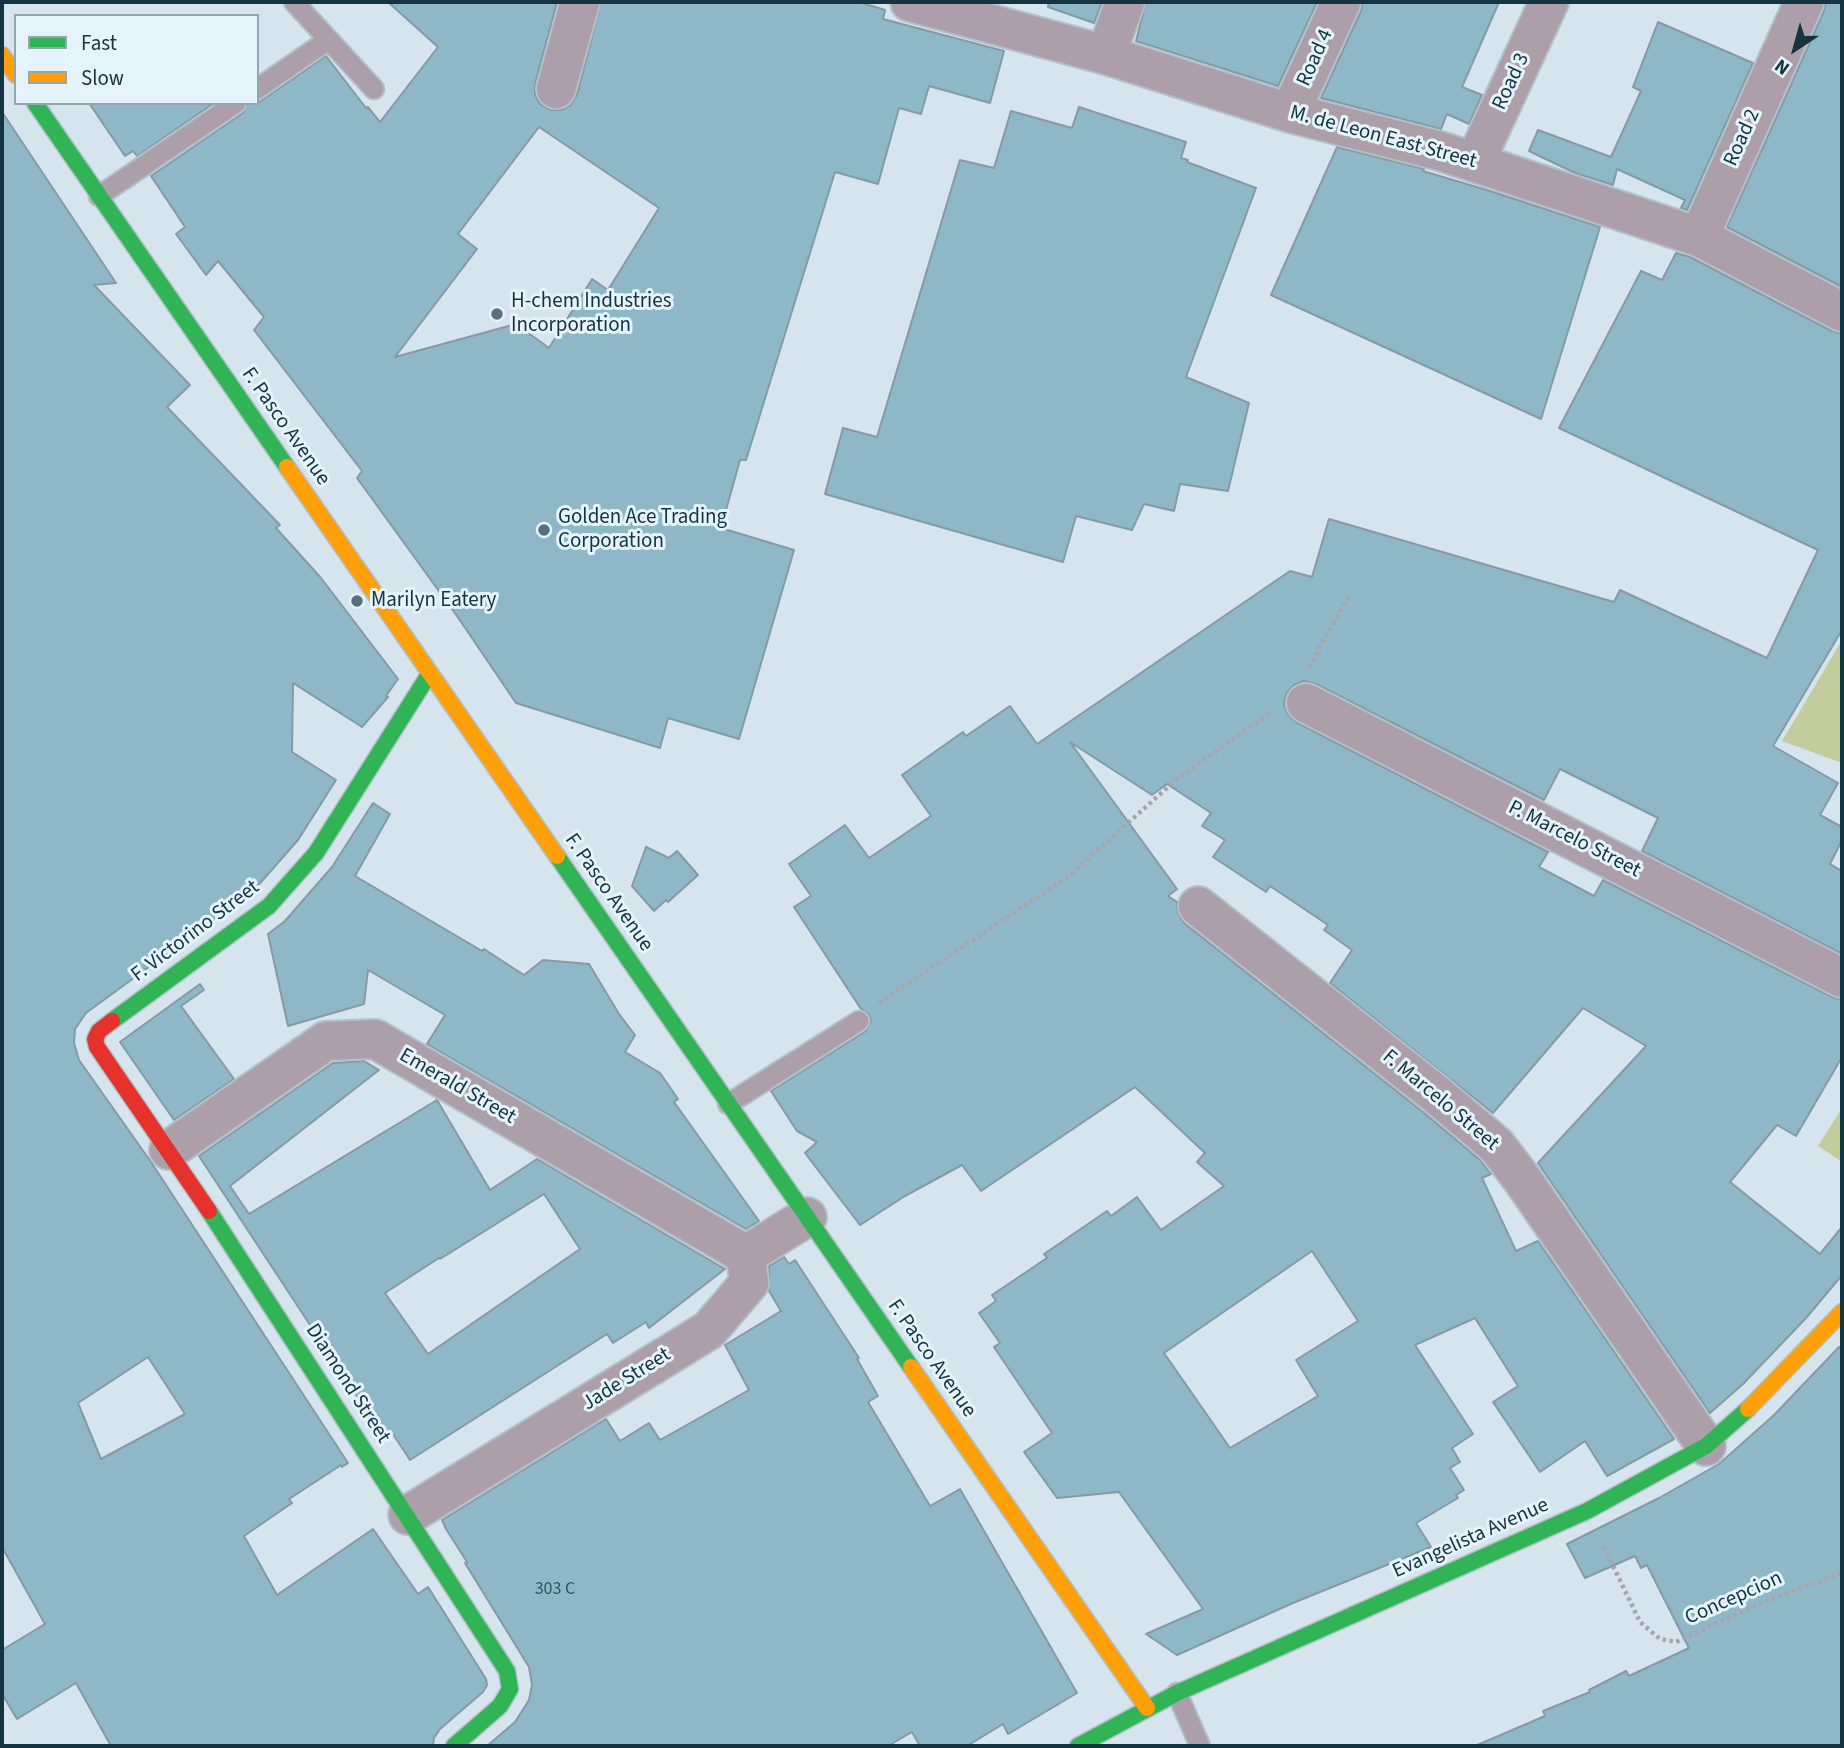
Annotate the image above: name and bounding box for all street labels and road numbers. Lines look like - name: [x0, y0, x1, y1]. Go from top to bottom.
- street label: Road 4: [1292, 26, 1340, 90]
- street label: Road 3: [1488, 50, 1536, 114]
- street label: M. de Leon East Street: [1287, 101, 1479, 175]
- street label: Road 2: [1719, 106, 1767, 170]
- street label: F. Pasco Avenue: [235, 363, 335, 491]
- street label: P. Marcelo Street: [1504, 796, 1644, 884]
- street label: F. Pasco Avenue: [558, 829, 658, 957]
- street label: F. Victorino Street: [127, 876, 265, 988]
- street label: Emerald Street: [394, 1044, 520, 1130]
- street label: F. Marcelo Street: [1377, 1045, 1503, 1157]
- street label: F. Pasco Avenue: [881, 1295, 981, 1423]
- street label: Diamond Street: [299, 1320, 395, 1448]
- street label: Jade Street: [578, 1343, 676, 1417]
- street label: Evangelista Avenue: [1389, 1493, 1553, 1585]
- street label: Concepcion: [1682, 1566, 1786, 1632]

